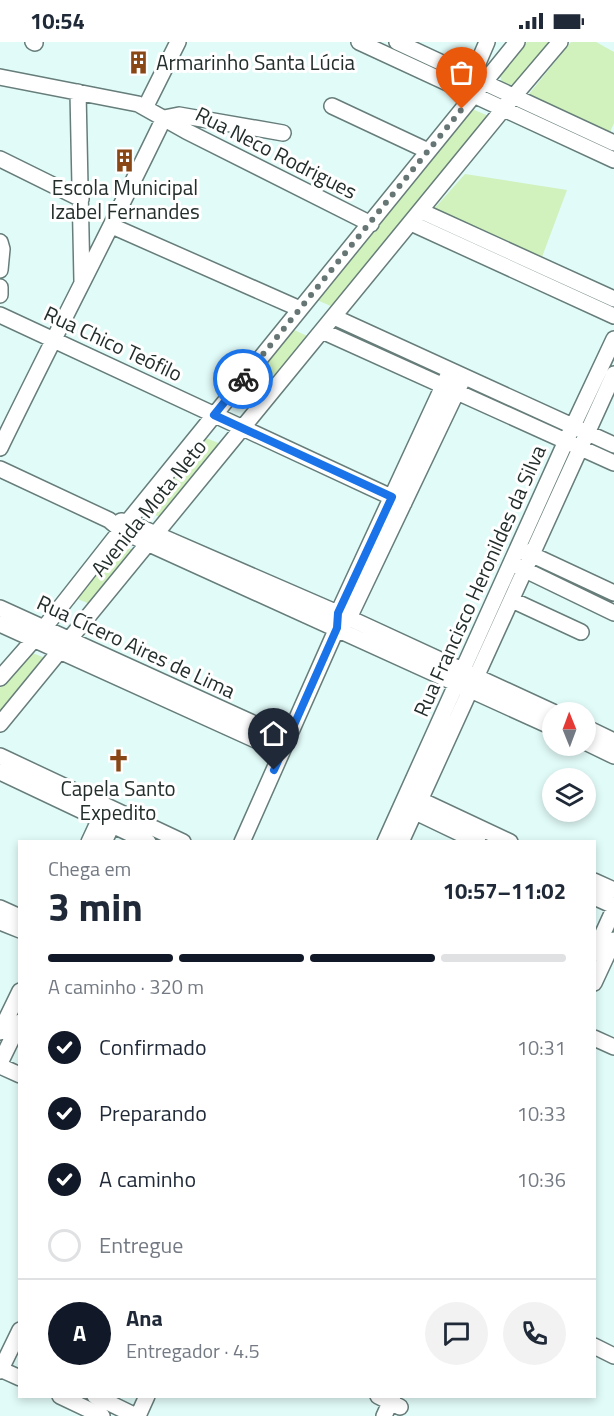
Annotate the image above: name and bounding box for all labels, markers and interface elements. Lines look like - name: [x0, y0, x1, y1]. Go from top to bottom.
- text: 10:54: [30, 4, 85, 38]
- place label: Armarinho Santa Lúcia: [156, 46, 355, 78]
- pin: [436, 47, 487, 109]
- building icon: Armarinho Santa Lúcia: [125, 50, 151, 76]
- icon: bag: [445, 56, 478, 89]
- street label: Rua Neco Rodrigues: [190, 98, 363, 207]
- building icon: Escola Municipal Izabel Fernandes: [112, 147, 138, 173]
- place label: Escola Municipal Izabel Fernandes: [50, 171, 200, 227]
- street label: Rua Chico Teófilo: [39, 297, 188, 389]
- courier: [213, 349, 273, 409]
- icon: bike: [227, 363, 260, 396]
- street label: Avenida Mota Neto: [83, 432, 214, 583]
- street label: Rua Francisco Heronildes da Silva: [405, 439, 554, 722]
- street label: Rua Cícero Aires de Lima: [32, 586, 241, 706]
- north arrow: [542, 702, 596, 756]
- map controls: [542, 702, 596, 822]
- pin: [248, 708, 299, 770]
- icon: home: [257, 717, 290, 750]
- church icon: Capela Santo Expedito: [105, 748, 131, 774]
- button: layers: [542, 768, 596, 822]
- place label: Capela Santo Expedito: [60, 772, 176, 828]
- text: Chega em: [48, 853, 131, 884]
- text: 10:57–11:02: [443, 874, 566, 908]
- text: 3 min: [48, 877, 143, 936]
- text: A caminho · 320 m: [48, 971, 204, 1002]
- text: Confirmado: [99, 1030, 207, 1064]
- icon: check: [48, 1031, 81, 1064]
- text: 10:31: [517, 1032, 566, 1063]
- text: Preparando: [99, 1096, 207, 1130]
- icon: check: [48, 1097, 81, 1130]
- text: 10:33: [517, 1098, 566, 1129]
- text: A caminho: [99, 1162, 196, 1196]
- icon: check: [48, 1163, 81, 1196]
- text: 10:36: [517, 1164, 566, 1195]
- text: Entregue: [99, 1228, 183, 1262]
- text: Ana: [126, 1301, 163, 1335]
- button: chat: [425, 1302, 488, 1365]
- button: phone: [503, 1302, 566, 1365]
- text: A: [73, 1316, 86, 1350]
- text: Entregador · 4.5: [126, 1335, 260, 1366]

